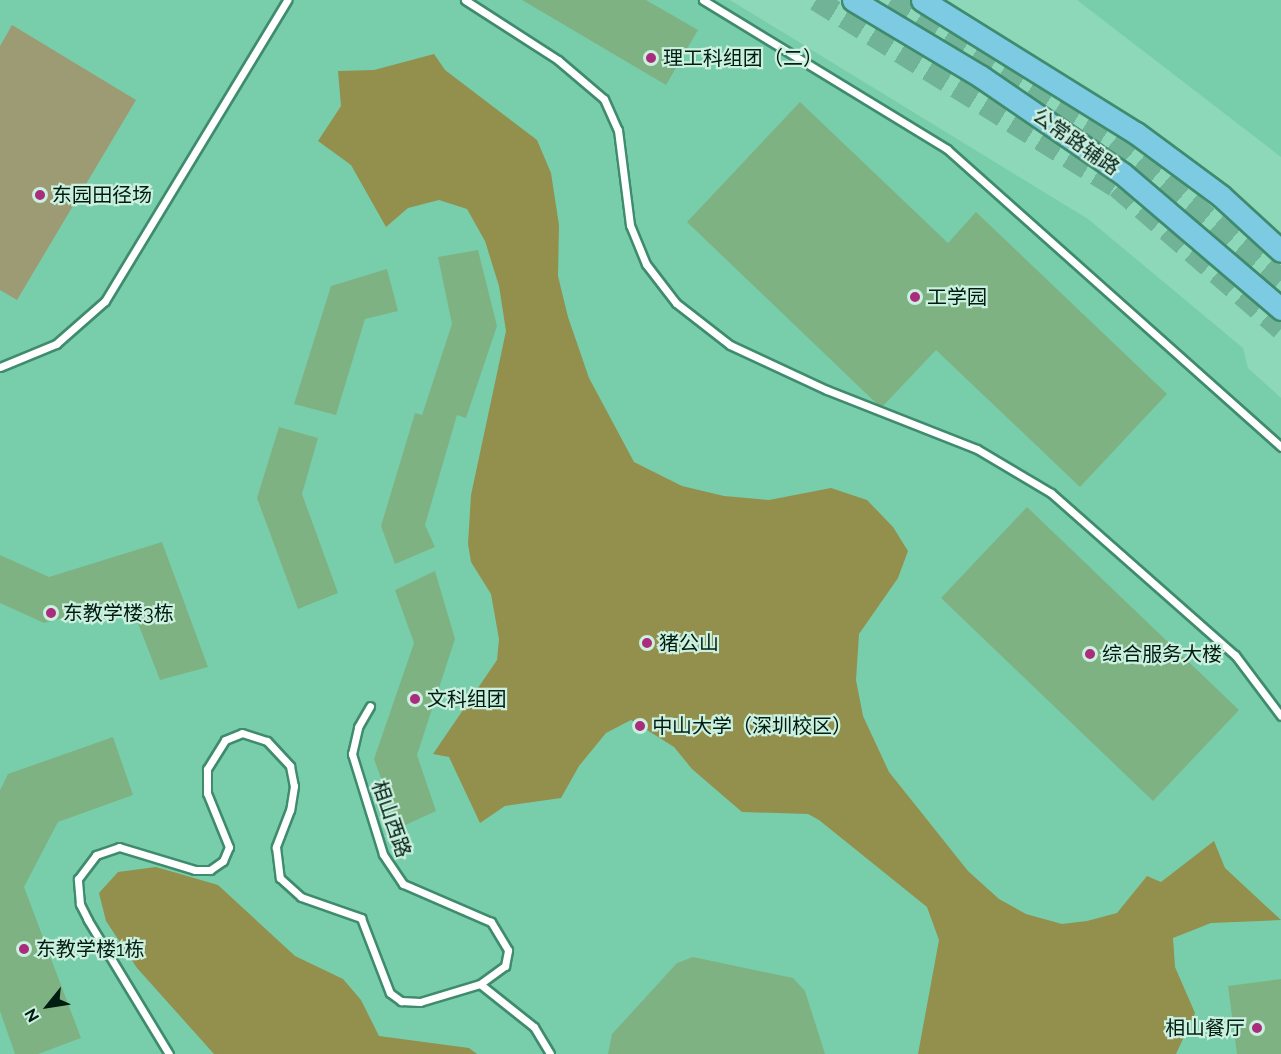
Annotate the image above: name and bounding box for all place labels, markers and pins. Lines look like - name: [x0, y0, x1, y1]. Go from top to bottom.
- place label: 理工科组团（二）: [663, 46, 823, 70]
- marker: 理工科组团（二）: [644, 51, 658, 65]
- place label: 东园田径场: [52, 183, 152, 207]
- marker: 东园田径场: [33, 188, 47, 202]
- place label: 工学园: [927, 285, 987, 309]
- marker: 工学园: [908, 290, 922, 304]
- place label: 东教学楼3栋: [63, 601, 174, 625]
- marker: 东教学楼3栋: [44, 606, 58, 620]
- place label: 猪公山: [659, 631, 719, 655]
- marker: 猪公山: [640, 636, 654, 650]
- place label: 综合服务大楼: [1102, 642, 1222, 666]
- marker: 综合服务大楼: [1083, 647, 1097, 661]
- place label: 文科组团: [427, 687, 507, 711]
- marker: 文科组团: [408, 692, 422, 706]
- place label: 中山大学（深圳校区）: [652, 714, 852, 738]
- marker: 中山大学（深圳校区）: [633, 719, 647, 733]
- place label: 东教学楼1栋: [36, 937, 145, 961]
- marker: 东教学楼1栋: [17, 942, 31, 956]
- place label: 相山餐厅: [1165, 1016, 1245, 1040]
- marker: 相山餐厅: [1250, 1021, 1264, 1035]

